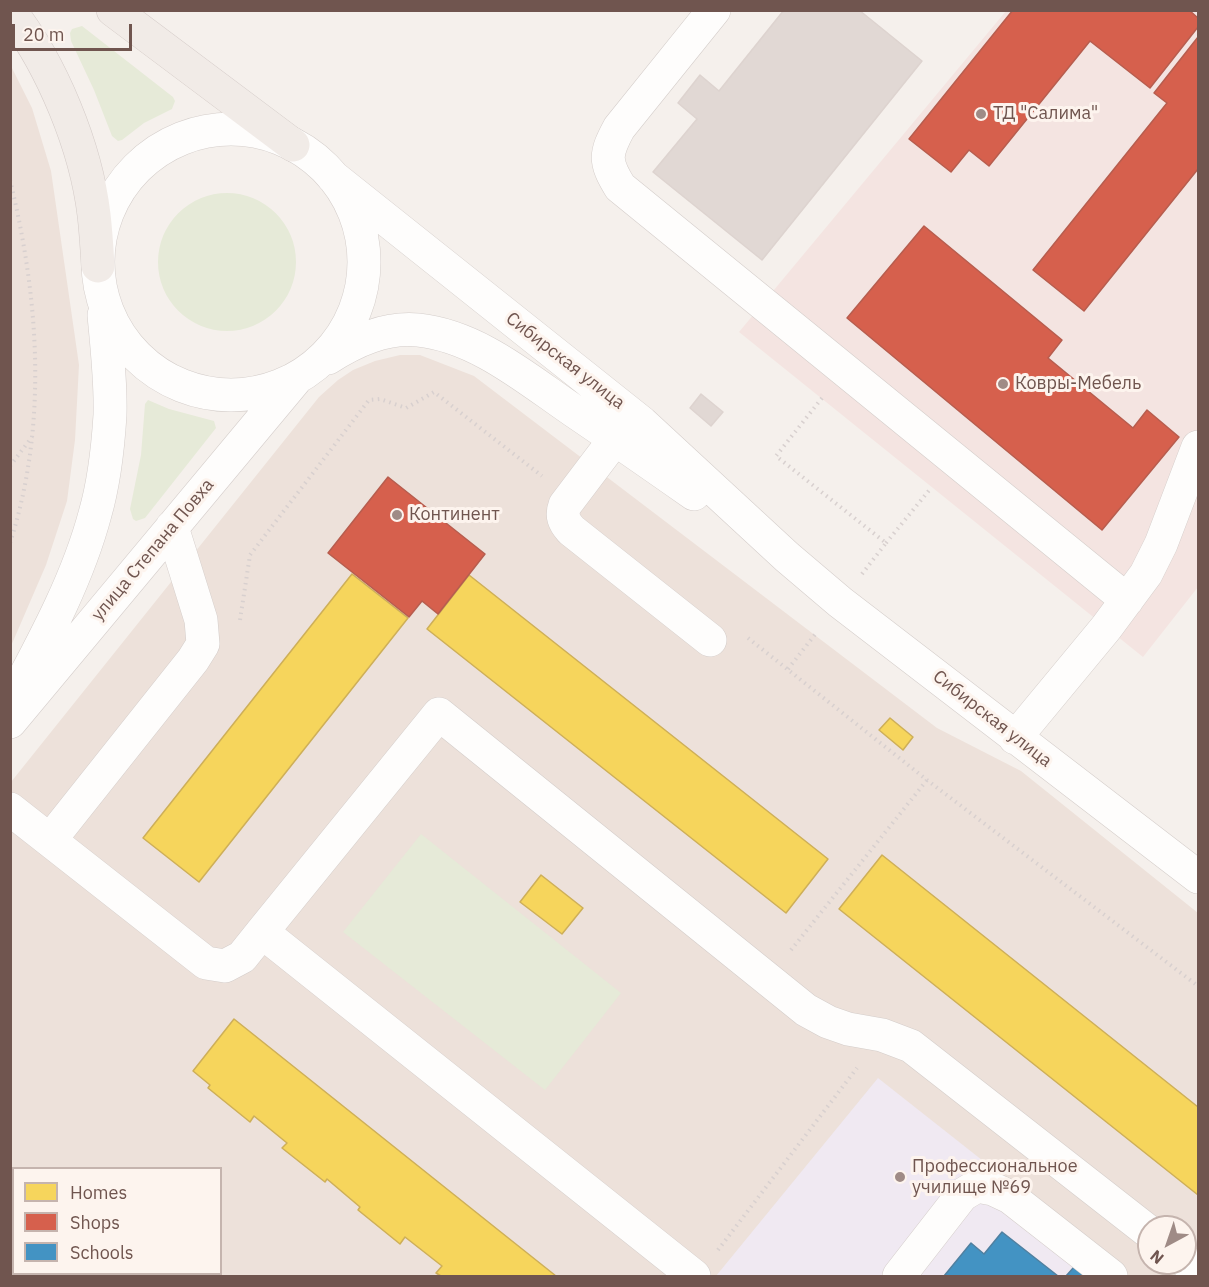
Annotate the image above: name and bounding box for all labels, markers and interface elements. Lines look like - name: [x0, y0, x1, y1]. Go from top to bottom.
- scale bar: [15, 12, 135, 50]
- text: 20 m: [23, 23, 65, 46]
- place label: ТД "Салима": [993, 103, 1098, 125]
- marker: ТД "Салима": [974, 107, 988, 121]
- street label: Сибирская улица: [501, 308, 629, 414]
- place label: Ковры-Мебель: [1015, 373, 1141, 395]
- marker: Ковры-Мебель: [996, 377, 1010, 391]
- street label: улица Степана Повха: [87, 475, 219, 625]
- place label: Континент: [409, 504, 500, 526]
- marker: Континент: [390, 508, 404, 522]
- street label: Сибирская улица: [928, 666, 1056, 772]
- place label: Профессиональное училище №69: [912, 1156, 1078, 1198]
- legend: [12, 1167, 222, 1275]
- marker: Профессиональное училище №69: [893, 1170, 907, 1184]
- text: Homes: [70, 1181, 127, 1204]
- text: Shops: [70, 1211, 120, 1234]
- north arrow: [1137, 1215, 1197, 1275]
- text: Schools: [70, 1241, 134, 1264]
- text: N: [1146, 1246, 1168, 1269]

